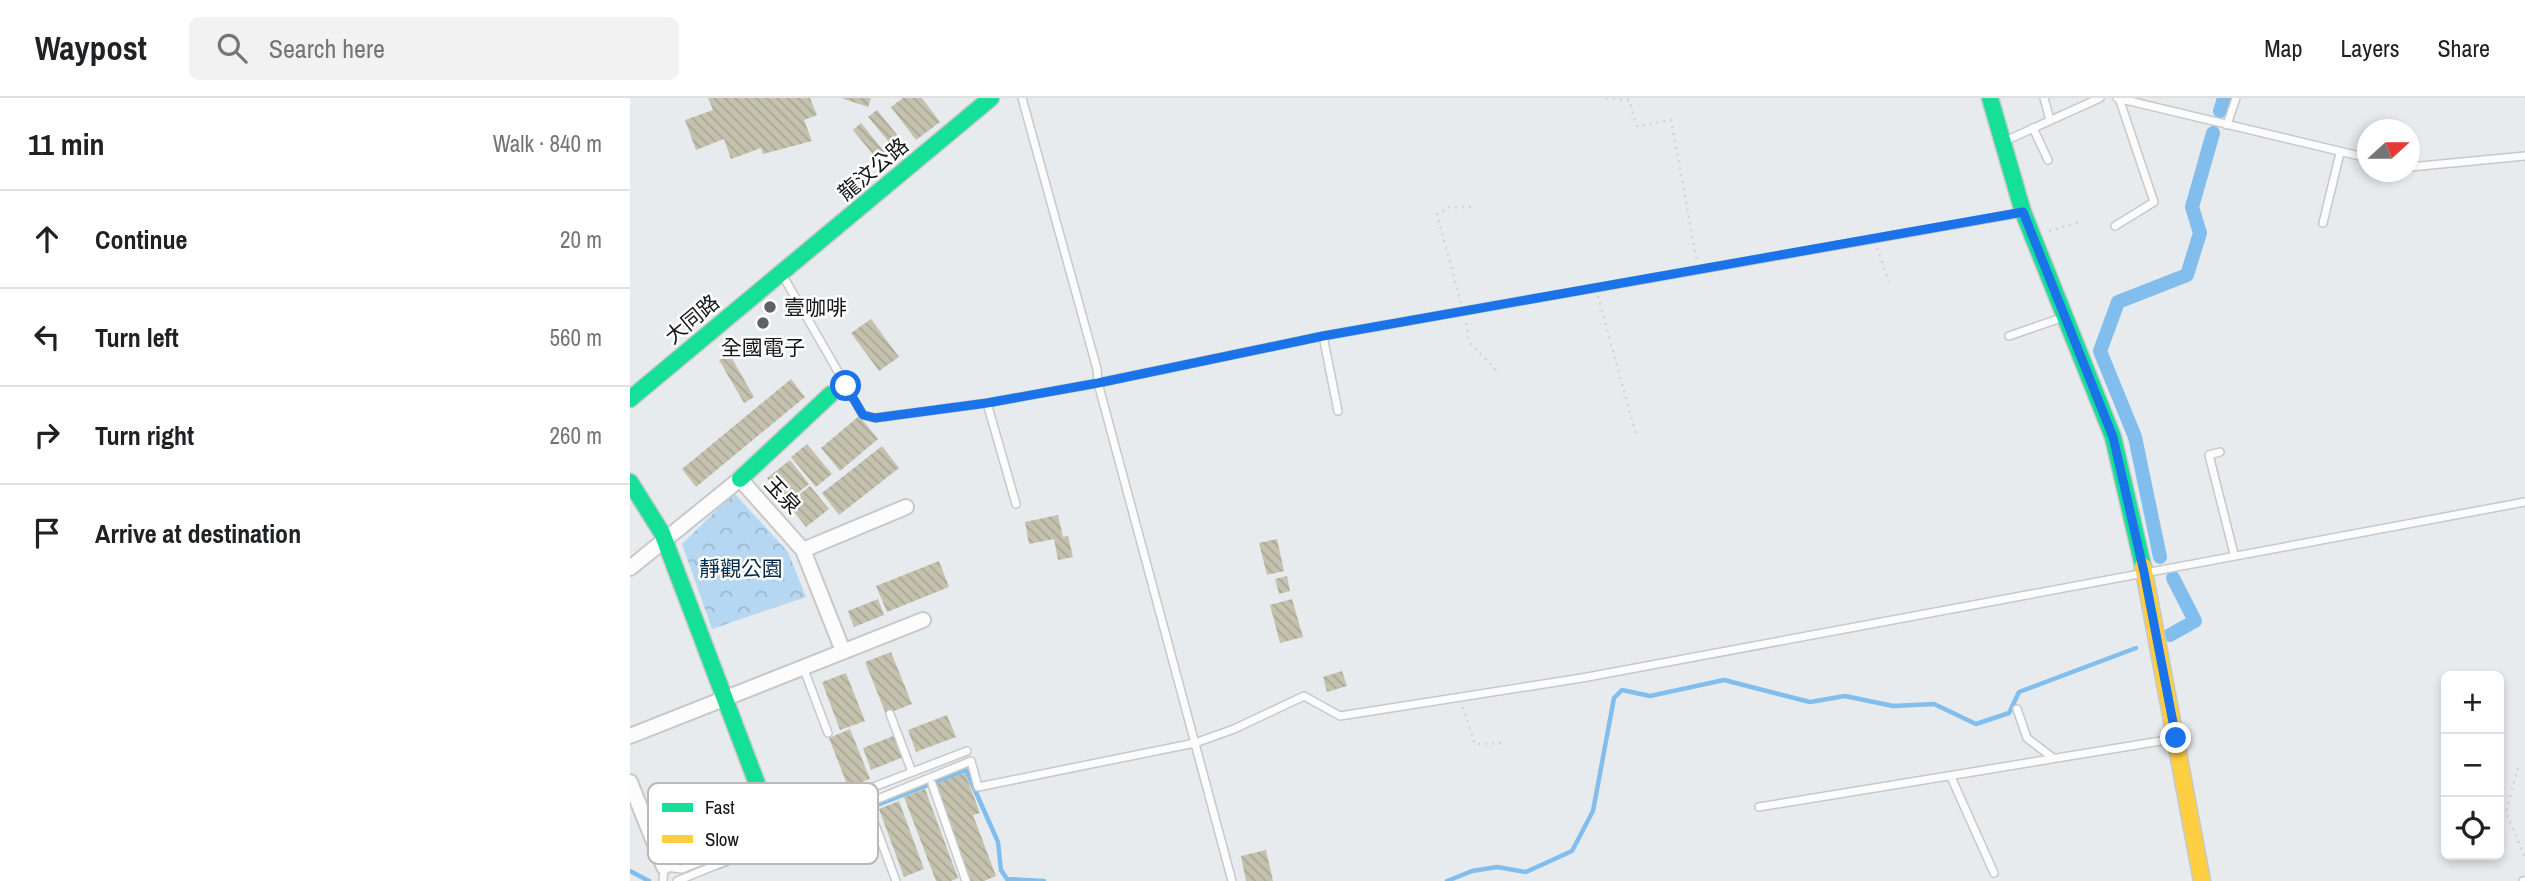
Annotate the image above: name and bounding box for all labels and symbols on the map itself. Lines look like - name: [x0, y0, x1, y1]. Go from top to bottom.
- north arrow: [2357, 119, 2420, 182]
- street label: 龍汶公路: [832, 131, 914, 207]
- street label: 大同路: [659, 288, 725, 350]
- place label: 壹咖啡: [784, 293, 847, 322]
- marker: 壹咖啡: [762, 299, 778, 315]
- marker: 全國電子: [755, 315, 771, 331]
- place label: 全國電子: [721, 333, 805, 362]
- route start: [830, 370, 861, 401]
- street label: 玉泉: [758, 470, 808, 520]
- park label: 靜觀公園: [699, 554, 783, 583]
- route end: [2160, 722, 2191, 753]
- legend: [648, 783, 878, 864]
- text: Fast: [705, 794, 735, 820]
- text: Slow: [705, 826, 740, 852]

